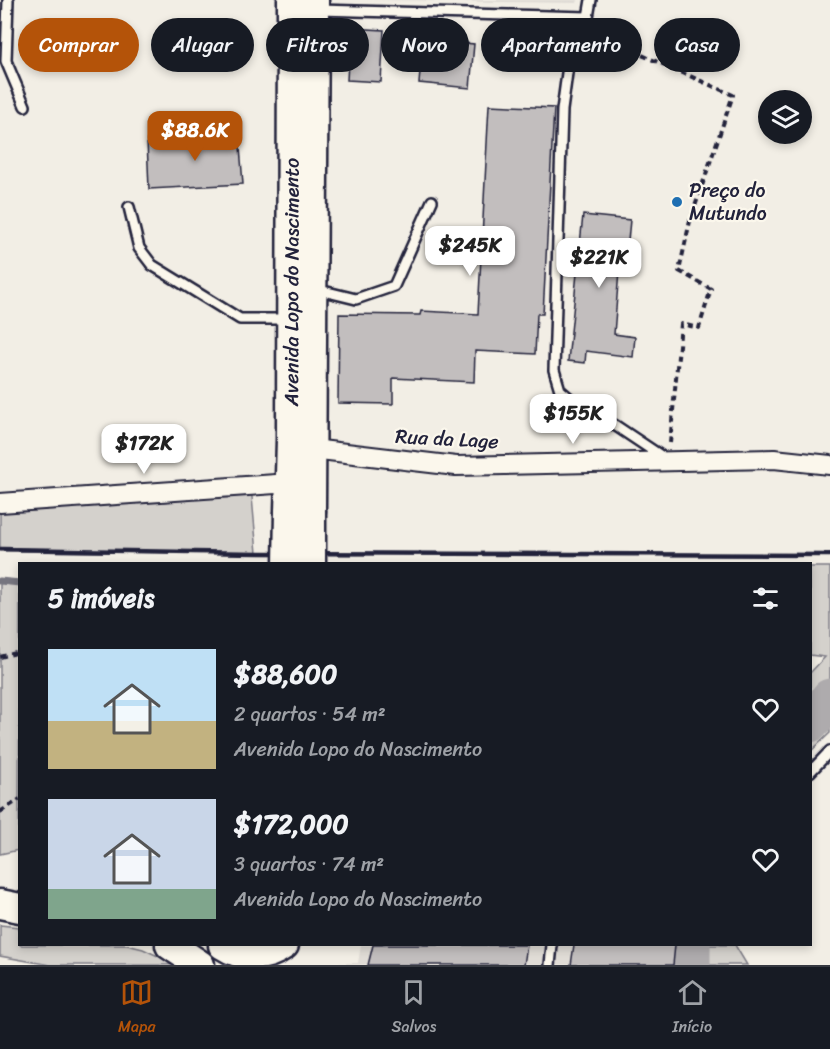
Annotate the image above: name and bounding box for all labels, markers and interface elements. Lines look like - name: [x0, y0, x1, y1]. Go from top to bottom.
- chip: Comprar: [18, 18, 139, 72]
- chip: Alugar: [151, 18, 254, 72]
- chip: Filtros: [266, 18, 369, 72]
- chip: Novo: [381, 18, 469, 72]
- chip: Apartamento: [481, 18, 642, 72]
- chip: Casa: [654, 18, 740, 72]
- map controls: [758, 90, 812, 144]
- button: layers: [758, 90, 812, 144]
- pin: $88.6K: [146, 111, 244, 162]
- text: $88.6K: [161, 113, 229, 148]
- street label: Avenida Lopo do Nascimento: [274, 158, 309, 407]
- place label: Preço do Mutundo: [689, 173, 767, 231]
- marker: Preço do Mutundo: [670, 195, 684, 209]
- pin: $245K: [428, 226, 512, 277]
- text: $245K: [439, 228, 501, 263]
- pin: $221K: [557, 238, 641, 289]
- text: $221K: [570, 240, 628, 275]
- pin: $155K: [531, 394, 615, 445]
- text: $155K: [544, 396, 602, 431]
- street label: Rua da Lage: [394, 419, 500, 459]
- pin: $172K: [102, 424, 186, 475]
- text: $172K: [115, 426, 173, 461]
- text: 5 imóveis: [48, 575, 154, 621]
- icon: filters: [749, 582, 782, 615]
- text: $88,600: [234, 651, 337, 697]
- icon: home: [96, 673, 168, 745]
- icon: heart: [749, 693, 782, 726]
- text: 2 quartos · 54 m²: [234, 697, 386, 732]
- text: Avenida Lopo do Nascimento: [234, 732, 482, 767]
- text: $172,000: [234, 801, 349, 847]
- icon: home: [96, 823, 168, 895]
- icon: heart: [749, 843, 782, 876]
- text: 3 quartos · 74 m²: [234, 847, 384, 882]
- text: Avenida Lopo do Nascimento: [234, 882, 482, 917]
- tab: Mapa: [118, 976, 156, 1041]
- tab: Salvos: [391, 976, 436, 1041]
- tab: Início: [672, 976, 712, 1041]

